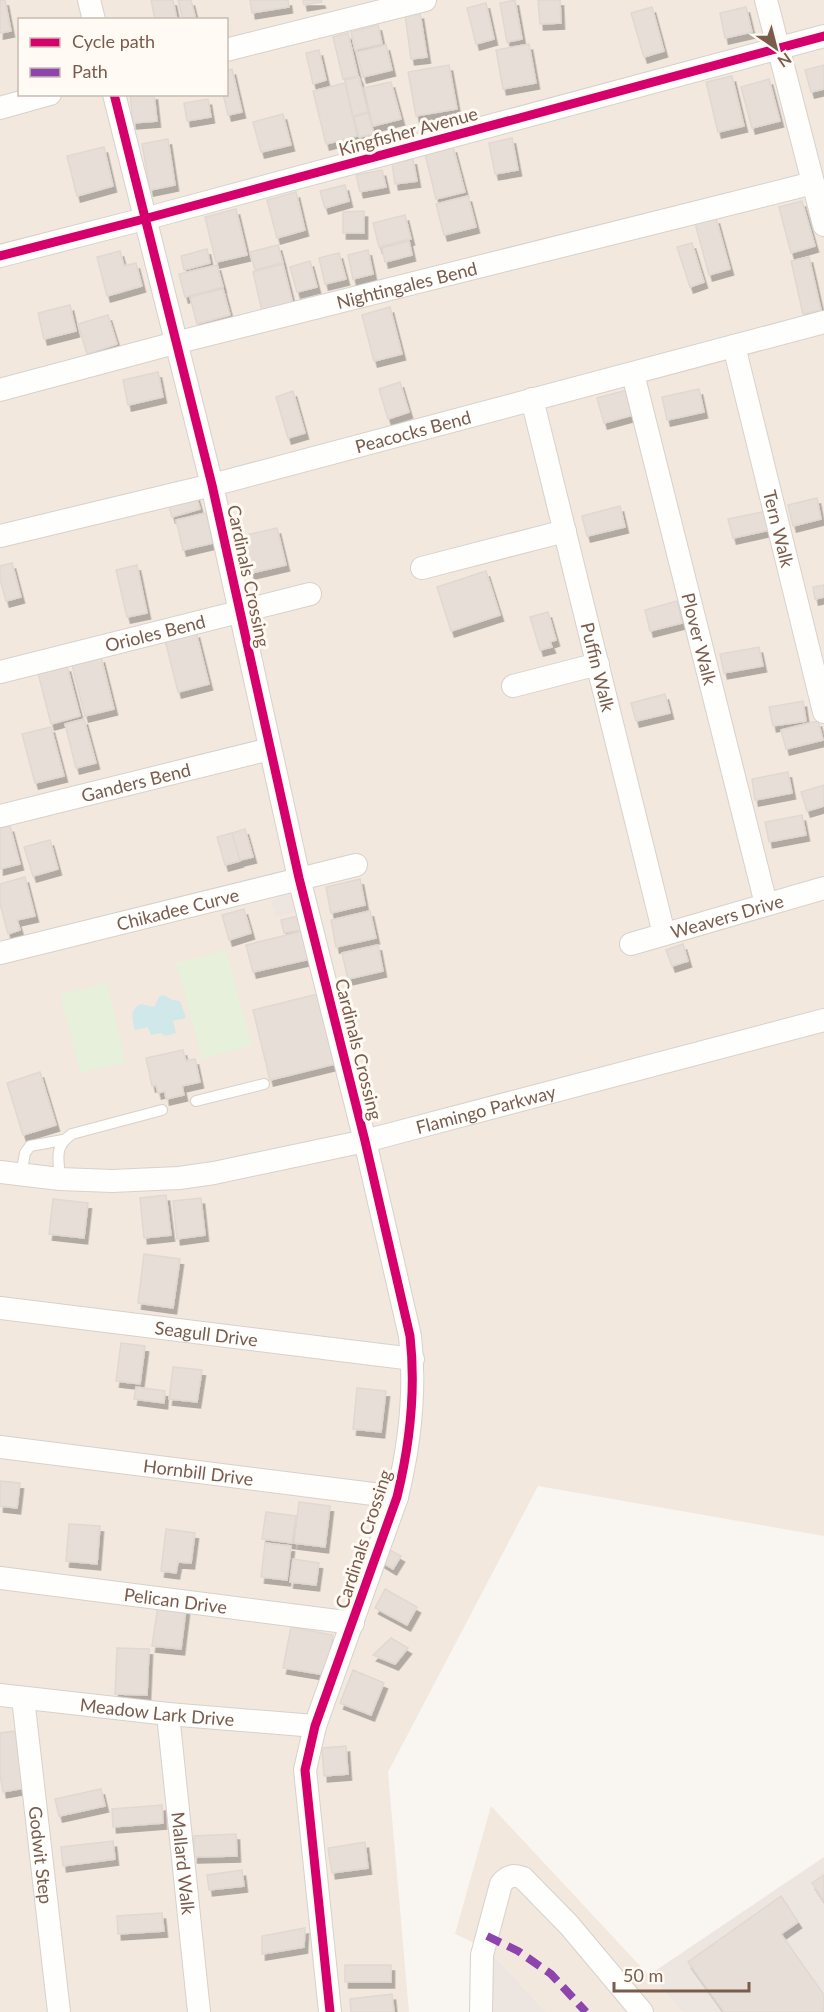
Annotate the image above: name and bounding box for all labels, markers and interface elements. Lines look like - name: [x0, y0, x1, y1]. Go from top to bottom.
- legend: [18, 18, 228, 96]
- north arrow: [746, 18, 806, 78]
- text: Cycle path: [72, 30, 155, 52]
- text: N: [774, 49, 795, 72]
- text: Path: [72, 60, 108, 82]
- street label: Kingfisher Avenue: [336, 102, 480, 160]
- street label: Nightingales Bend: [334, 257, 479, 313]
- street label: Peacocks Bend: [353, 406, 473, 457]
- street label: Tern Walk: [759, 488, 799, 570]
- street label: Cardinals Crossing: [223, 503, 275, 649]
- street label: Plover Walk: [677, 590, 722, 688]
- street label: Orioles Bend: [103, 610, 208, 656]
- street label: Puffin Walk: [577, 620, 620, 715]
- street label: Ganders Bend: [79, 758, 193, 806]
- street label: Chikadee Curve: [114, 883, 241, 935]
- street label: Weavers Drive: [668, 889, 786, 943]
- street label: Cardinals Crossing: [331, 976, 387, 1122]
- street label: Flamingo Parkway: [413, 1080, 559, 1138]
- street label: Seagull Drive: [154, 1316, 259, 1351]
- street label: Hornbill Drive: [142, 1454, 255, 1490]
- street label: Cardinals Crossing: [330, 1467, 396, 1611]
- street label: Pelican Drive: [123, 1583, 228, 1618]
- street label: Meadow Lark Drive: [79, 1693, 235, 1730]
- street label: Godwit Step: [24, 1805, 58, 1905]
- street label: Mallard Walk: [167, 1811, 200, 1917]
- scale bar: [614, 1955, 749, 1993]
- text: 50 m: [623, 1964, 663, 1986]

